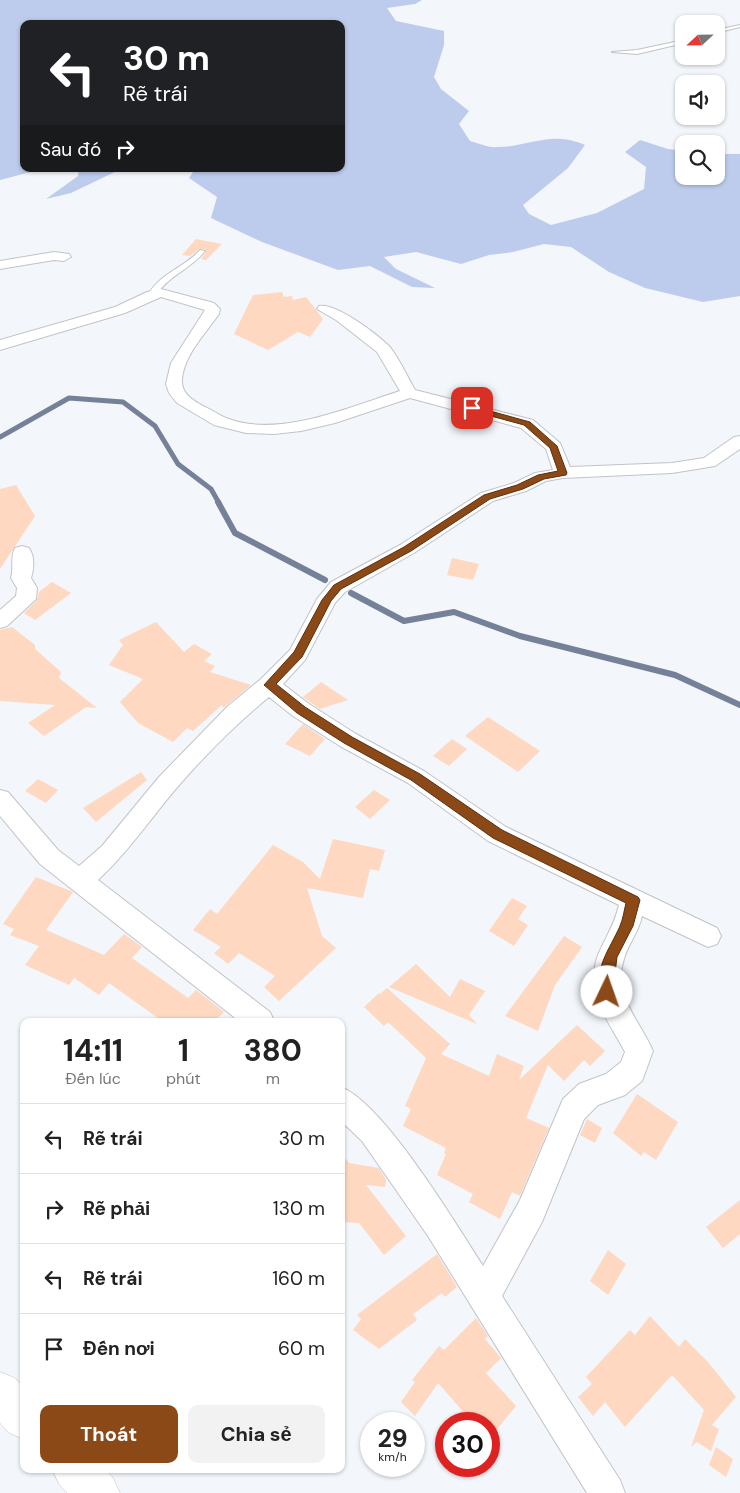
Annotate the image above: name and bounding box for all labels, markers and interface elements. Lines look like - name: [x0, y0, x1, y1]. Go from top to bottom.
- north arrow: [675, 15, 725, 65]
- map controls: [675, 15, 725, 185]
- text: 30 m: [123, 35, 210, 81]
- icon: left: [40, 40, 105, 105]
- button: sound: [675, 75, 725, 125]
- text: Rẽ trái: [123, 79, 188, 108]
- icon: right: [111, 135, 139, 163]
- button: search: [675, 135, 725, 185]
- text: Sau đó: [40, 137, 101, 162]
- pin: [451, 387, 493, 429]
- icon: arrive: [458, 394, 486, 422]
- position arrow: [580, 965, 632, 1017]
- text: 14:11: [63, 1031, 123, 1070]
- text: 1: [178, 1031, 189, 1070]
- text: 380: [244, 1031, 302, 1070]
- text: Đến lúc: [65, 1068, 121, 1089]
- text: phút: [166, 1068, 201, 1089]
- text: m: [266, 1068, 280, 1089]
- icon: left: [40, 1125, 68, 1153]
- text: Rẽ trái: [83, 1126, 143, 1151]
- text: 30 m: [279, 1126, 325, 1151]
- icon: right: [40, 1195, 68, 1223]
- text: Rẽ phải: [83, 1196, 150, 1221]
- text: 130 m: [273, 1196, 325, 1221]
- icon: left: [40, 1265, 68, 1293]
- text: Rẽ trái: [83, 1266, 143, 1291]
- text: 160 m: [272, 1266, 325, 1291]
- icon: arrive: [40, 1335, 68, 1363]
- text: Đến nơi: [83, 1336, 155, 1361]
- text: 60 m: [278, 1336, 325, 1361]
- button: Thoát: [40, 1405, 178, 1463]
- button: Chia sẻ: [188, 1405, 325, 1463]
- speed limit sign: 30: [435, 1412, 500, 1477]
- text: 29: [377, 1422, 408, 1455]
- text: km/h: [378, 1449, 407, 1465]

